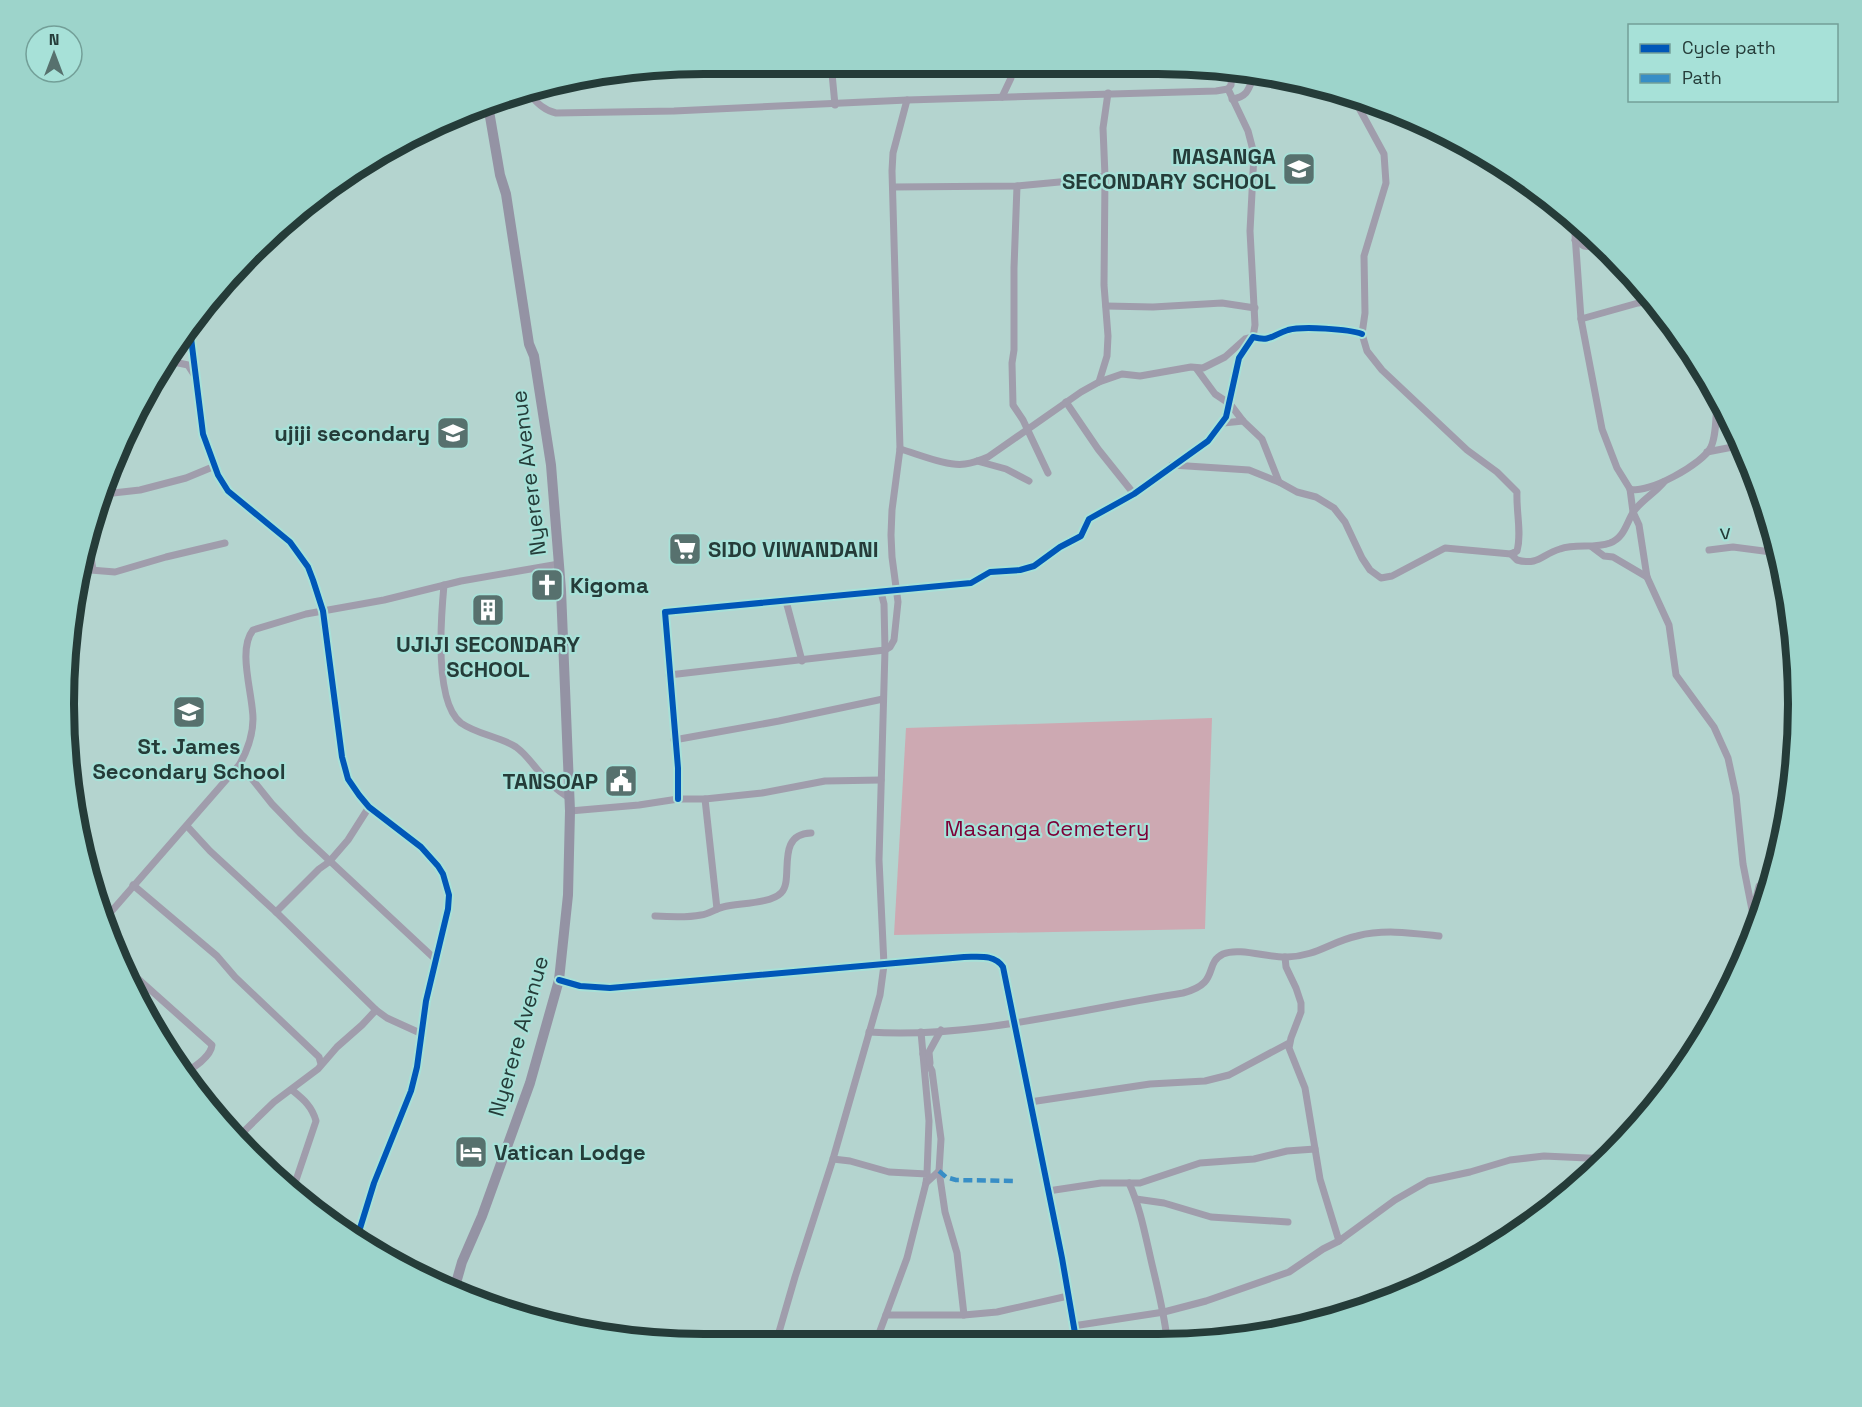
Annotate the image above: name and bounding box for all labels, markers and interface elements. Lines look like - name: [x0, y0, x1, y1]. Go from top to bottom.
- north arrow: [24, 24, 84, 84]
- legend: [1628, 24, 1838, 102]
- text: N: [49, 29, 59, 50]
- text: Cycle path: [1682, 36, 1776, 59]
- text: Path: [1682, 66, 1722, 89]
- place label: MASANGA SECONDARY SCHOOL: [1062, 142, 1276, 195]
- school or university icon: MASANGA SECONDARY SCHOOL: [1281, 151, 1317, 187]
- street label: Nyerere Avenue: [504, 389, 552, 557]
- school or university icon: ujiji secondary: [435, 415, 471, 451]
- place label: ujiji secondary: [274, 419, 430, 447]
- street label: v: [1718, 517, 1732, 545]
- supermarket icon: SIDO VIWANDANI: [667, 531, 703, 567]
- place label: SIDO VIWANDANI: [708, 535, 878, 563]
- church icon: Kigoma: [529, 567, 565, 603]
- place label: Kigoma: [570, 571, 649, 599]
- building icon: UJIJI SECONDARY SCHOOL: [470, 592, 506, 628]
- place label: UJIJI SECONDARY SCHOOL: [396, 630, 580, 683]
- school or university icon: St. James Secondary School: [171, 694, 207, 730]
- place label: St. James Secondary School: [92, 732, 286, 785]
- public building icon: TANSOAP: [603, 763, 639, 799]
- place label: TANSOAP: [502, 767, 598, 795]
- park label: Masanga Cemetery: [945, 814, 1149, 842]
- street label: Nyerere Avenue: [482, 952, 554, 1120]
- hotel icon: Vatican Lodge: [453, 1134, 489, 1170]
- place label: Vatican Lodge: [494, 1138, 646, 1166]

